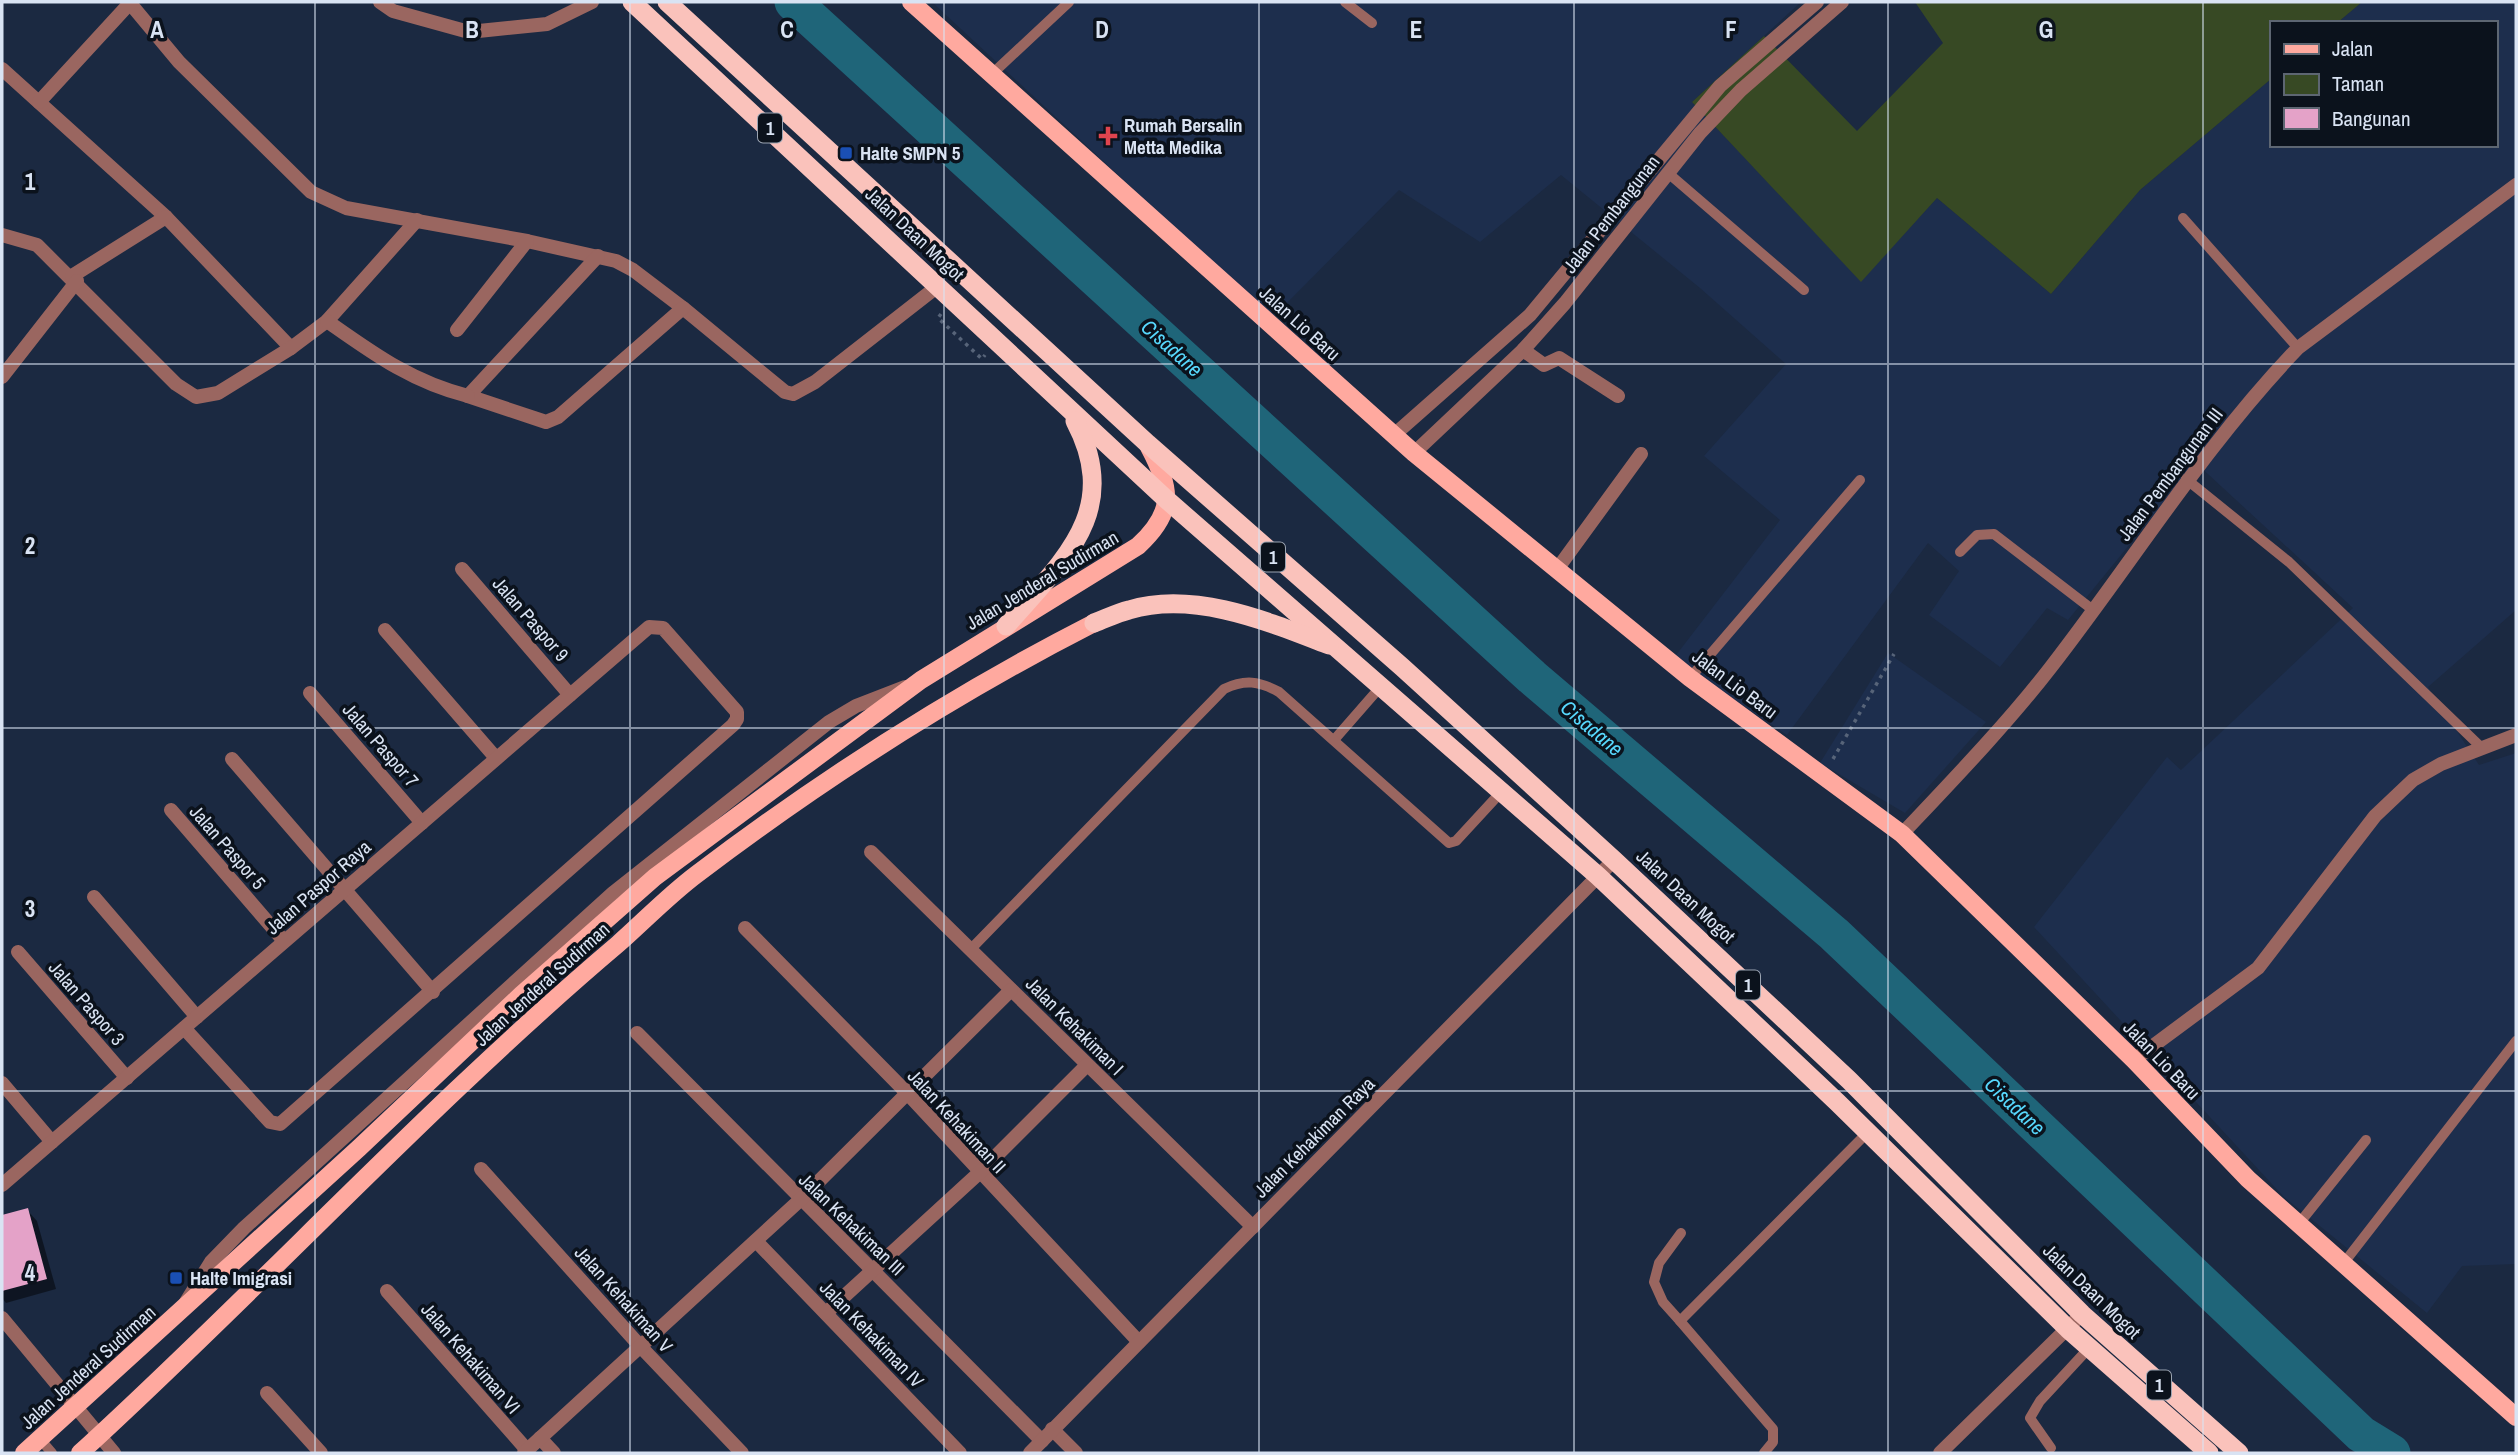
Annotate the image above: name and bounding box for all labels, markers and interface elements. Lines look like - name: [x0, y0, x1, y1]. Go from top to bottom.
- text: A: [150, 14, 164, 45]
- text: B: [465, 14, 479, 45]
- text: C: [780, 14, 794, 45]
- text: D: [1095, 14, 1109, 45]
- text: E: [1410, 14, 1422, 45]
- text: F: [1725, 14, 1737, 45]
- text: G: [2039, 14, 2053, 45]
- legend: [2270, 21, 2497, 147]
- text: Jalan: [2332, 34, 2373, 63]
- text: Taman: [2332, 69, 2384, 98]
- text: Bangunan: [2332, 104, 2411, 133]
- place label: Rumah Bersalin Metta Medika: [1124, 112, 1243, 160]
- road number: 1: [758, 113, 782, 142]
- marker: Rumah Bersalin Metta Medika: [1098, 126, 1118, 146]
- place label: Halte SMPN 5: [860, 140, 961, 166]
- marker: Halte SMPN 5: [838, 145, 854, 161]
- street label: Jalan Pembangunan: [1557, 150, 1665, 278]
- text: 1: [25, 166, 36, 197]
- street label: Jalan Daan Mogot: [860, 181, 971, 287]
- street label: Jalan Lio Baru: [1254, 280, 1346, 366]
- water label: Cisadane: [1135, 313, 1209, 383]
- street label: Jalan Pembangunan III: [2111, 402, 2229, 546]
- street label: Jalan Jenderal Sudirman: [961, 524, 1123, 636]
- text: 2: [25, 530, 35, 561]
- road number: 1: [1261, 542, 1285, 572]
- street label: Jalan Paspor 9: [487, 571, 575, 667]
- street label: Jalan Lio Baru: [1687, 643, 1783, 725]
- water label: Cisadane: [1554, 693, 1630, 763]
- street label: Jalan Paspor 7: [337, 697, 425, 793]
- street label: Jalan Paspor 5: [184, 799, 272, 895]
- street label: Jalan Paspor Raya: [260, 834, 376, 940]
- street label: Jalan Daan Mogot: [1631, 843, 1742, 949]
- text: 3: [25, 893, 35, 924]
- street label: Jalan Jenderal Sudirman: [469, 916, 615, 1052]
- street label: Jalan Paspor 3: [43, 955, 131, 1051]
- road number: 1: [1736, 970, 1760, 1000]
- street label: Jalan Kehakiman I: [1020, 971, 1130, 1081]
- street label: Jalan Lio Baru: [2118, 1015, 2206, 1105]
- street label: Jalan Kehakiman II: [902, 1063, 1012, 1179]
- water label: Cisadane: [1978, 1070, 2052, 1142]
- street label: Jalan Kehakiman Raya: [1248, 1071, 1380, 1203]
- street label: Jalan Kehakiman III: [793, 1167, 911, 1281]
- street label: Jalan Daan Mogot: [2037, 1238, 2147, 1345]
- street label: Jalan Kehakiman V: [569, 1240, 679, 1358]
- text: 4: [25, 1257, 36, 1288]
- place label: Halte Imigrasi: [190, 1265, 292, 1291]
- marker: Halte Imigrasi: [168, 1270, 184, 1286]
- street label: Jalan Kehakiman IV: [814, 1275, 930, 1394]
- street label: Jalan Kehakiman VI: [415, 1297, 527, 1419]
- street label: Jalan Jenderal Sudirman: [15, 1299, 161, 1435]
- road number: 1: [2147, 1370, 2171, 1400]

